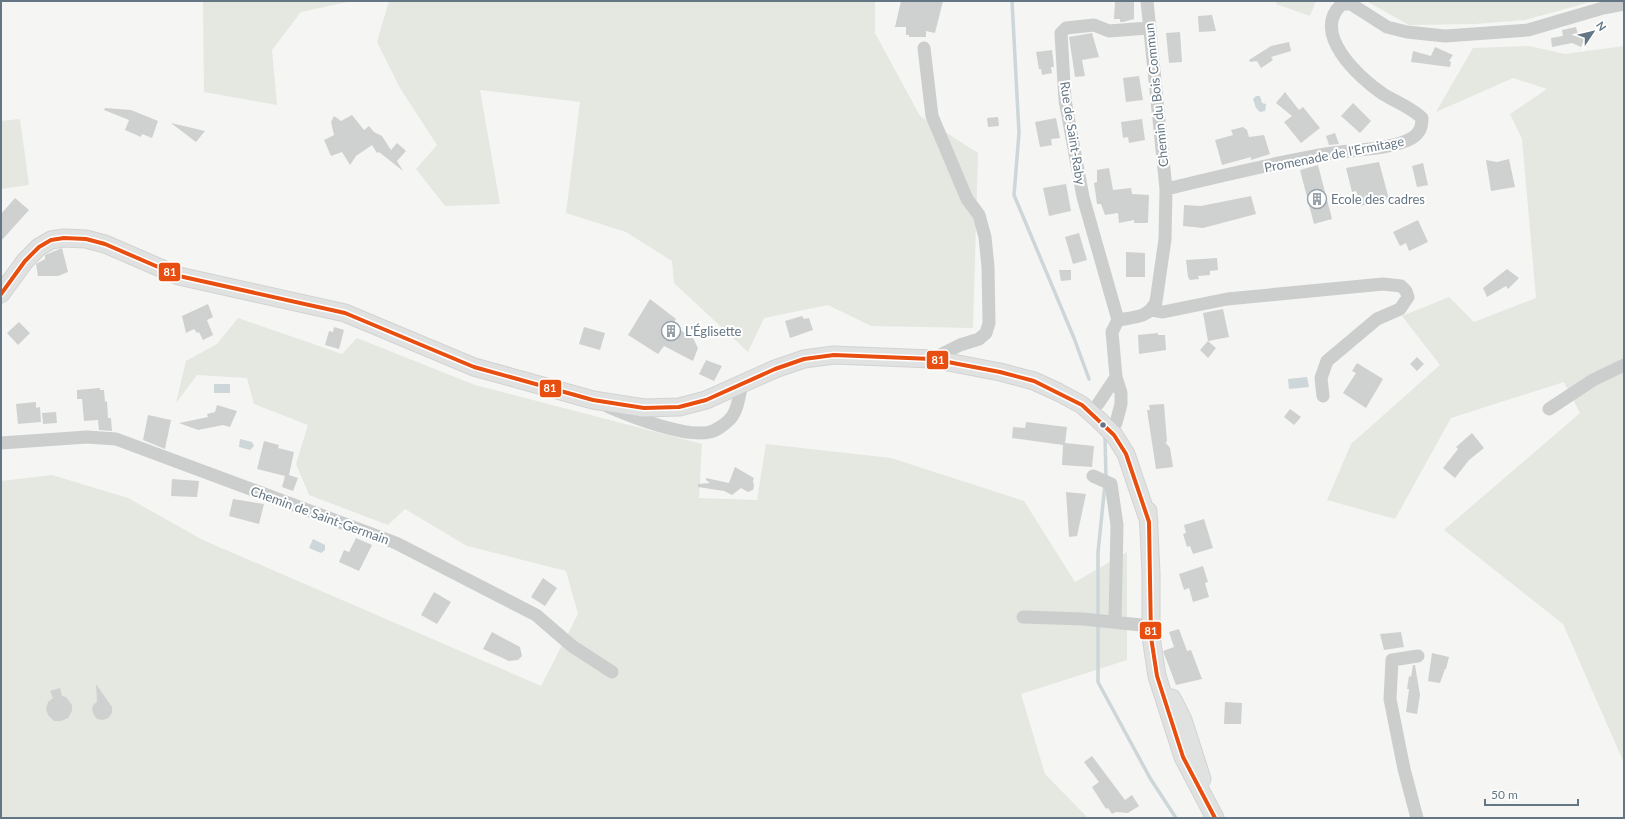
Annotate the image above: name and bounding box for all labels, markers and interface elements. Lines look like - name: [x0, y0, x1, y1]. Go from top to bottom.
- north arrow: [1573, 12, 1613, 52]
- text: N: [1594, 19, 1609, 33]
- street label: Chemin du Bois Commun: [1140, 22, 1172, 168]
- street label: Rue de Saint-Raby: [1057, 80, 1089, 186]
- street label: Promenade de l'Ermitage: [1263, 133, 1405, 175]
- building icon: Ecole des cadres: [1306, 188, 1328, 210]
- place label: Ecole des cadres: [1331, 191, 1425, 207]
- line badge: 81: [158, 262, 181, 282]
- text: 81: [164, 265, 176, 278]
- building icon: L'Églisette: [660, 320, 682, 342]
- place label: L'Églisette: [685, 323, 742, 339]
- line badge: 81: [926, 350, 949, 370]
- text: 81: [932, 353, 944, 366]
- line badge: 81: [539, 379, 562, 398]
- text: 81: [544, 381, 556, 394]
- unlabelled marker: [1098, 420, 1108, 430]
- street label: Chemin de Saint-Germain: [248, 482, 392, 548]
- line badge: 81: [1139, 621, 1162, 640]
- text: 81: [1145, 624, 1157, 637]
- scale bar: [1485, 781, 1578, 807]
- text: 50 m: [1491, 787, 1518, 802]

